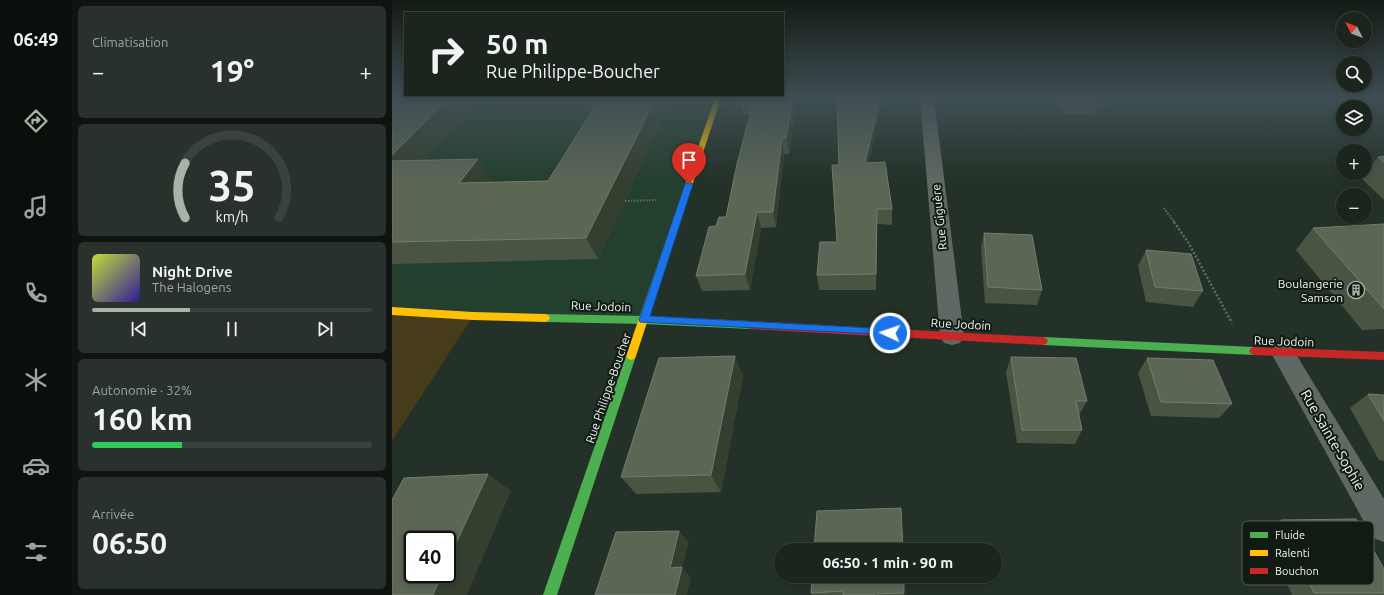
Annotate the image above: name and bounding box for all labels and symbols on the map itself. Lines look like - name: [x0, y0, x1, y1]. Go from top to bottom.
- north arrow: [1336, 12, 1372, 48]
- pin: [672, 143, 706, 184]
- street label: Rue Giguère: [929, 183, 949, 251]
- place label: Boulangerie Samson: [1278, 277, 1343, 304]
- building icon: Boulangerie Samson: [1346, 280, 1366, 300]
- street label: Rue Jodoin: [571, 298, 631, 314]
- position arrow: [869, 312, 911, 354]
- street label: Rue Jodoin: [930, 316, 992, 332]
- street label: Rue Philippe-Boucher: [583, 331, 633, 445]
- street label: Rue Jodoin: [1254, 333, 1314, 349]
- street label: Rue Sainte-Sophie: [1298, 387, 1368, 493]
- legend: [1242, 521, 1374, 585]
- text: Fluide: [1275, 529, 1305, 541]
- speed limit sign: 40: [404, 531, 456, 583]
- text: Ralenti: [1275, 547, 1310, 559]
- text: Bouchon: [1275, 565, 1319, 577]

